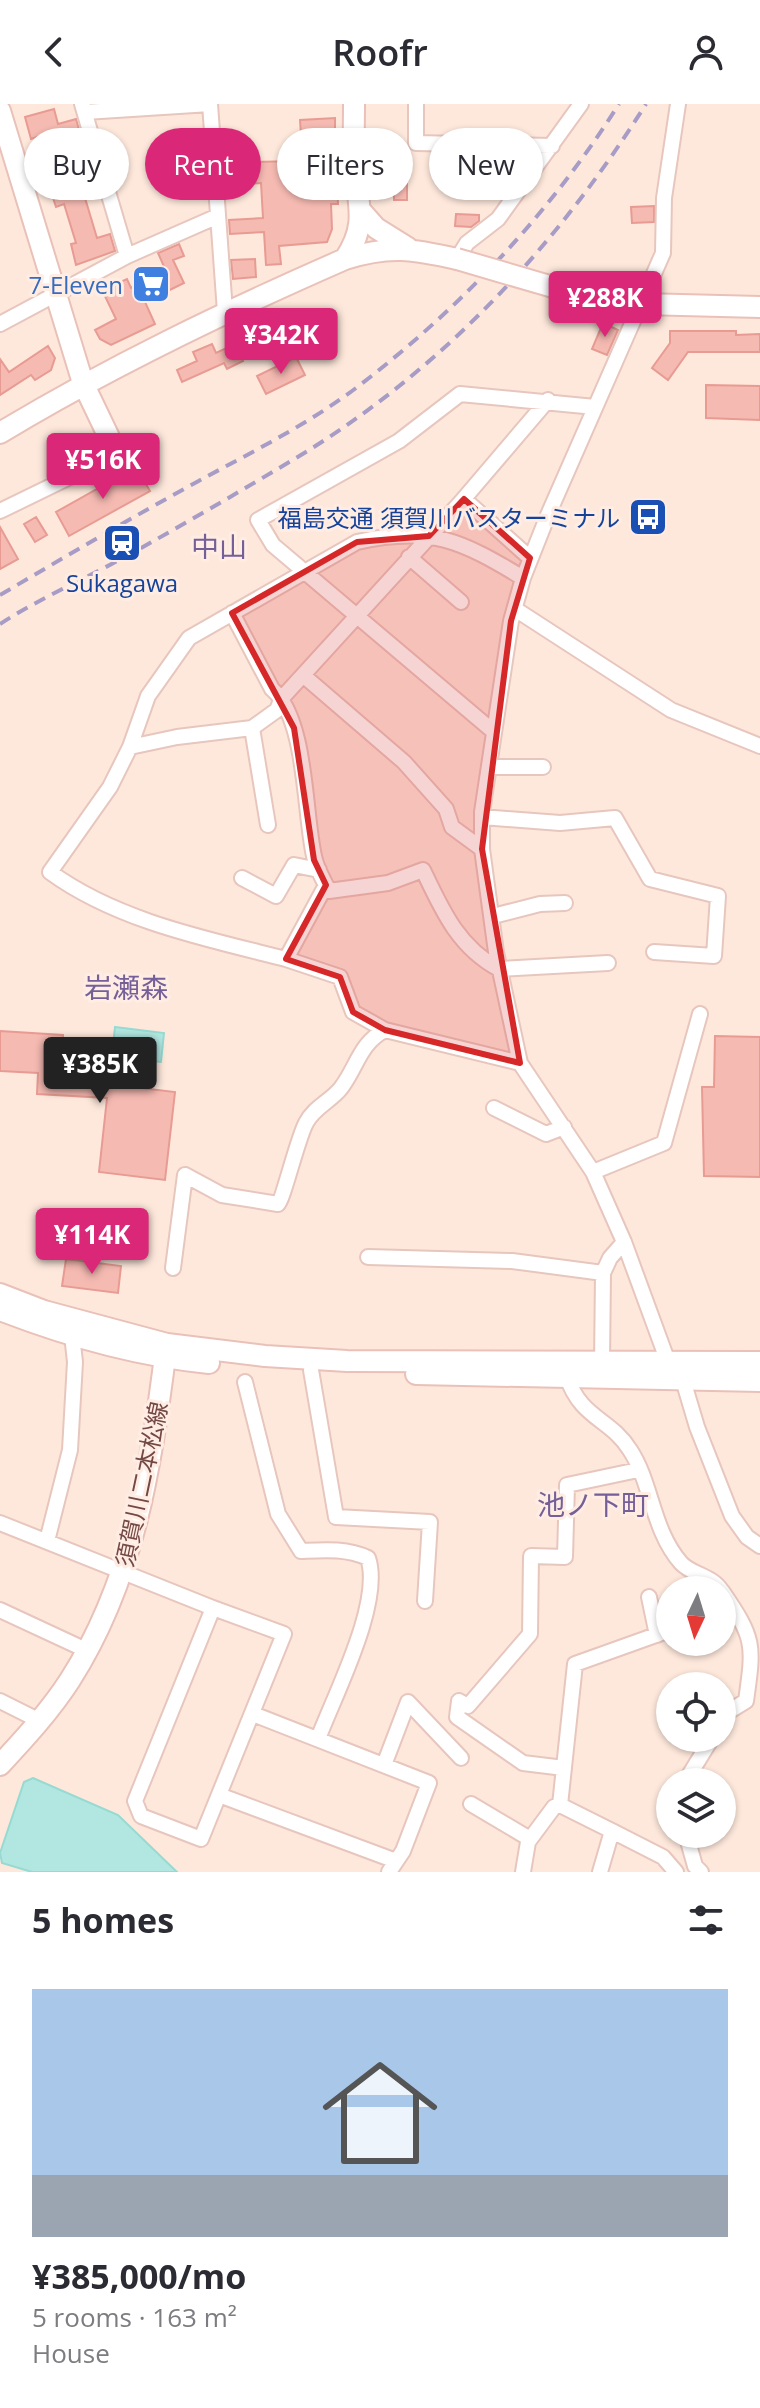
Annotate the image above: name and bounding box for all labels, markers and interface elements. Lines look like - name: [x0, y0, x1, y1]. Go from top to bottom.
- text: Roofr: [332, 28, 428, 77]
- icon: back: [32, 30, 76, 74]
- icon: person: [684, 30, 728, 74]
- chip: Buy: [24, 128, 129, 200]
- chip: Rent: [145, 128, 261, 200]
- chip: Filters: [277, 128, 413, 200]
- chip: New: [429, 128, 543, 200]
- supermarket icon: 7-Eleven: [130, 263, 172, 305]
- place label: 7-Eleven: [29, 268, 123, 301]
- pin: ¥288K: [549, 271, 661, 339]
- text: ¥288K: [567, 279, 643, 315]
- pin: ¥342K: [225, 308, 337, 376]
- text: ¥342K: [243, 316, 319, 352]
- pin: ¥516K: [47, 433, 159, 501]
- text: ¥516K: [65, 441, 141, 477]
- bus stop icon: 福島交通 須賀川バスターミナル: [627, 496, 669, 538]
- place label: 福島交通 須賀川バスターミナル: [278, 501, 620, 534]
- station icon: Sukagawa: [101, 522, 143, 564]
- district label: 中山: [191, 527, 247, 565]
- place label: Sukagawa: [66, 566, 178, 599]
- district label: 岩瀬森: [84, 968, 168, 1006]
- pin: ¥385K: [44, 1037, 156, 1105]
- text: ¥385K: [62, 1045, 138, 1081]
- pin: ¥114K: [36, 1208, 148, 1276]
- text: ¥114K: [54, 1216, 130, 1252]
- street label: 須賀川二本松線: [107, 1398, 175, 1570]
- district label: 池ノ下町: [537, 1485, 649, 1523]
- north arrow: [656, 1576, 736, 1656]
- map controls: [656, 1576, 736, 1848]
- button: locate: [656, 1672, 736, 1752]
- button: layers: [656, 1768, 736, 1848]
- text: 5 homes: [32, 1897, 174, 1943]
- icon: filters: [684, 1898, 728, 1942]
- icon: home: [308, 2041, 452, 2185]
- text: ¥385,000/mo: [32, 2253, 246, 2299]
- text: 5 rooms · 163 m²: [32, 2299, 237, 2335]
- text: House: [32, 2335, 110, 2371]

